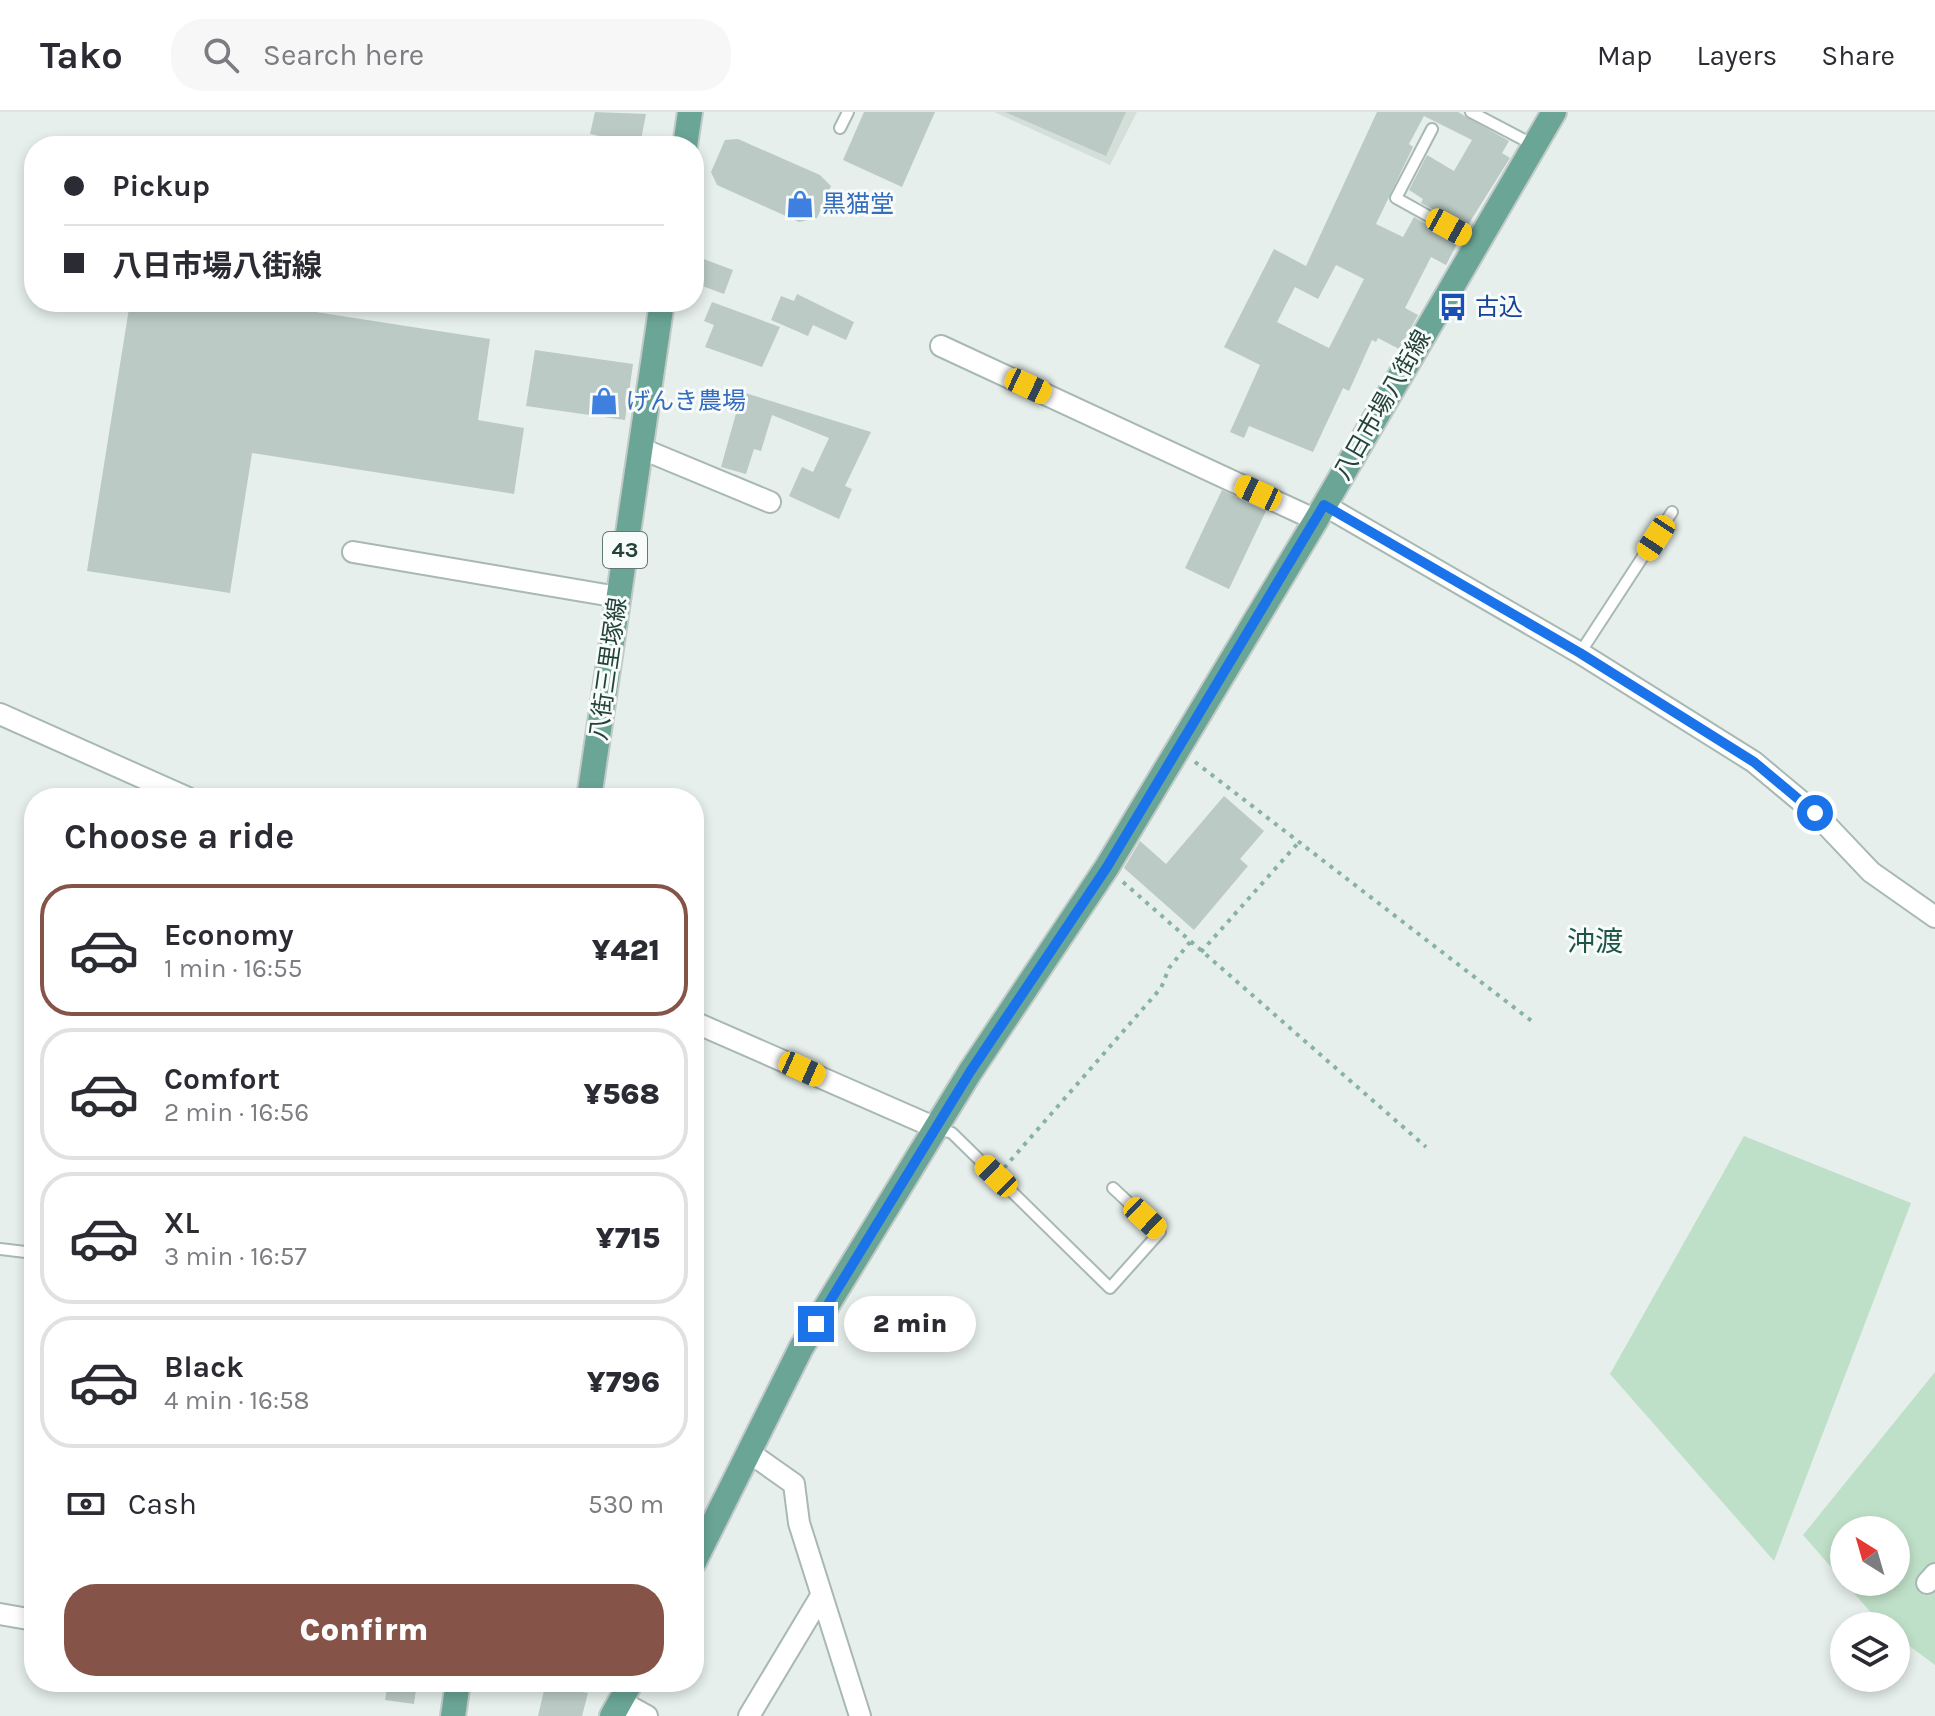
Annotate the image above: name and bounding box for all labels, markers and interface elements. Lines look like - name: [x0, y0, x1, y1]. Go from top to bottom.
- search box: [171, 19, 731, 91]
- text: Tako: [40, 33, 123, 78]
- icon: search: [199, 33, 243, 77]
- text: Search here: [263, 37, 424, 73]
- text: Map: [1597, 39, 1652, 72]
- text: Layers: [1696, 39, 1777, 72]
- text: Share: [1821, 39, 1895, 72]
- text: Pickup: [112, 168, 210, 204]
- shop icon: 黒猫堂: [785, 189, 815, 219]
- place label: 黒猫堂: [822, 190, 894, 218]
- car: [1422, 205, 1476, 249]
- text: 八日市場八街線: [112, 248, 322, 284]
- bus stop icon: 古込: [1438, 292, 1468, 322]
- place label: 古込: [1475, 293, 1523, 321]
- street label: 八日市場八街線: [1328, 325, 1436, 485]
- car: [1001, 365, 1055, 407]
- shop icon: げんき農場: [589, 386, 619, 416]
- place label: げんき農場: [626, 387, 746, 415]
- car: [1231, 472, 1285, 514]
- car: [1633, 511, 1679, 565]
- road number: 43: [603, 532, 647, 568]
- street label: 八街三里塚線: [584, 596, 632, 742]
- route start: [1797, 795, 1833, 831]
- text: Choose a ride: [64, 815, 294, 857]
- icon: car: [68, 914, 140, 986]
- text: Economy: [164, 917, 294, 953]
- district label: 沖渡: [1567, 925, 1623, 958]
- text: ¥421: [592, 932, 660, 968]
- text: 1 min · 16:55: [164, 953, 302, 984]
- car: [775, 1048, 829, 1090]
- icon: car: [68, 1058, 140, 1130]
- text: Comfort: [164, 1061, 280, 1097]
- text: ¥568: [583, 1076, 660, 1112]
- text: 2 min · 16:56: [164, 1097, 309, 1128]
- car: [970, 1151, 1022, 1201]
- car: [1119, 1193, 1171, 1243]
- icon: car: [68, 1202, 140, 1274]
- text: XL: [164, 1205, 199, 1241]
- text: ¥715: [596, 1220, 660, 1256]
- text: 3 min · 16:57: [164, 1241, 307, 1272]
- callout: 2 min: [844, 1296, 976, 1352]
- route end: [798, 1306, 834, 1342]
- text: 2 min: [873, 1308, 947, 1339]
- icon: car: [68, 1346, 140, 1418]
- text: Black: [164, 1349, 244, 1385]
- text: ¥796: [587, 1364, 660, 1400]
- text: 4 min · 16:58: [164, 1385, 310, 1416]
- icon: cash: [64, 1482, 108, 1526]
- text: Cash: [128, 1486, 197, 1522]
- text: 530 m: [588, 1489, 664, 1520]
- north arrow: [1830, 1516, 1910, 1596]
- map controls: [1830, 1516, 1910, 1692]
- button: Confirm: [64, 1584, 664, 1676]
- button: layers: [1830, 1612, 1910, 1692]

